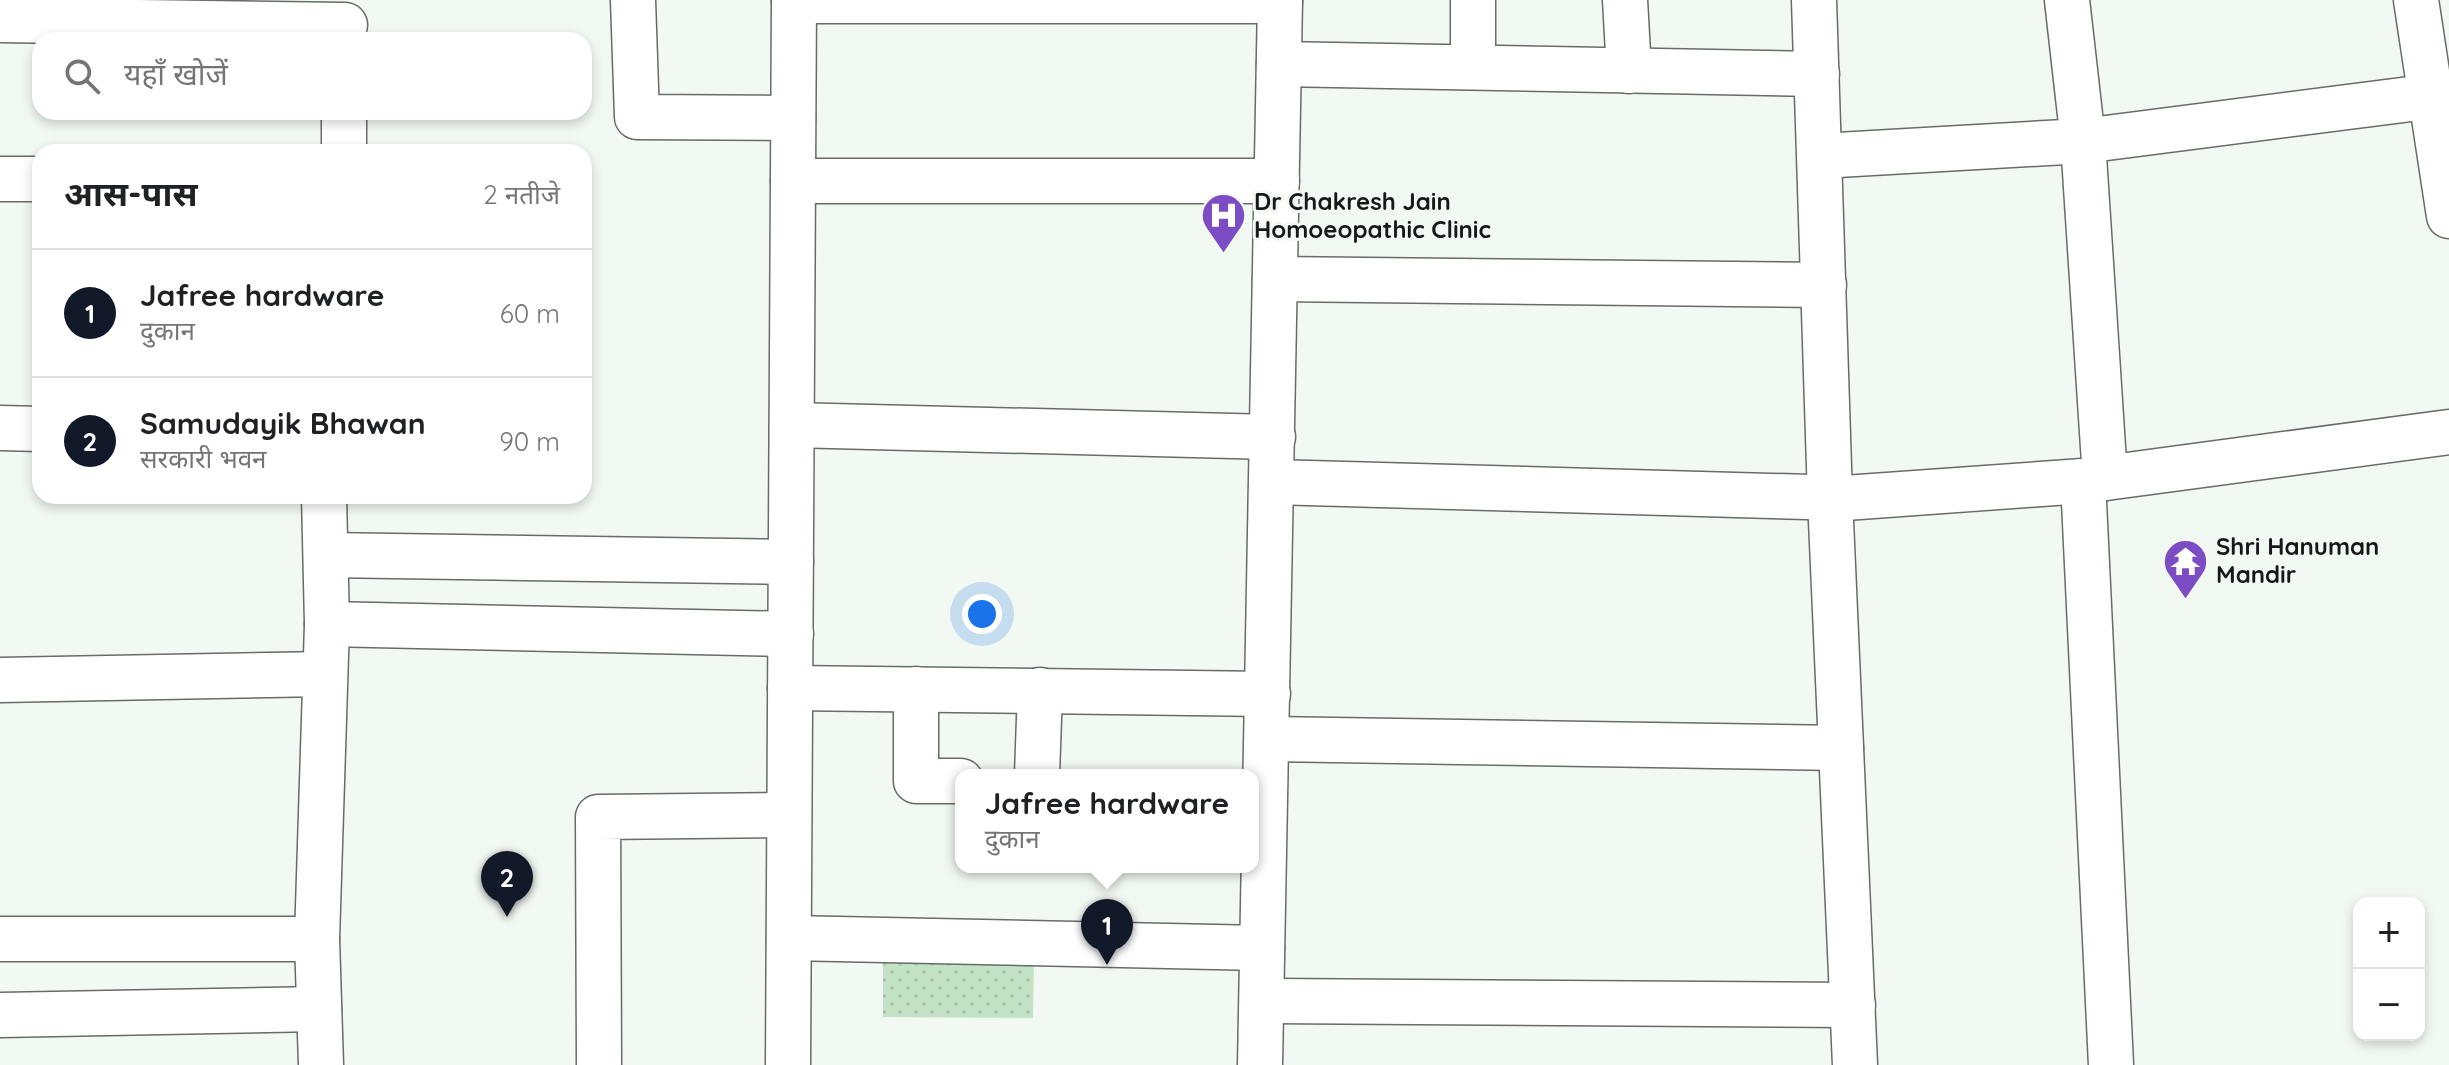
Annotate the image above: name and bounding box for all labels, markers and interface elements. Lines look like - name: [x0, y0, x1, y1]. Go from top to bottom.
- search box: [32, 32, 592, 120]
- icon: search: [60, 54, 104, 98]
- text: यहाँ खोजें: [124, 55, 228, 93]
- text: आस-पास: [64, 172, 198, 215]
- text: 2 नतीजे: [483, 178, 560, 211]
- place label: Dr Chakresh Jain Homoeopathic Clinic: [1254, 186, 1491, 244]
- hospital icon: Dr Chakresh Jain Homoeopathic Clinic: [1199, 192, 1247, 255]
- text: Jafree hardware: [140, 276, 384, 314]
- text: 1: [85, 297, 95, 330]
- text: 60 m: [500, 297, 560, 330]
- text: दुकान: [140, 314, 195, 347]
- text: Samudayik Bhawan: [140, 404, 426, 442]
- text: 2: [83, 425, 97, 458]
- text: 90 m: [499, 425, 560, 458]
- text: सरकारी भवन: [140, 442, 267, 475]
- place label: Shri Hanuman Mandir: [2216, 531, 2379, 589]
- temple icon: Shri Hanuman Mandir: [2161, 537, 2209, 600]
- your location: [962, 594, 1002, 634]
- popup: [955, 769, 1259, 873]
- text: Jafree hardware: [985, 784, 1229, 822]
- text: दुकान: [985, 822, 1040, 855]
- pin: 2: [481, 851, 533, 917]
- map controls: [2353, 897, 2425, 1041]
- button: +: [2353, 897, 2425, 969]
- pin: 1: [1081, 899, 1133, 965]
- button: −: [2353, 969, 2425, 1041]

